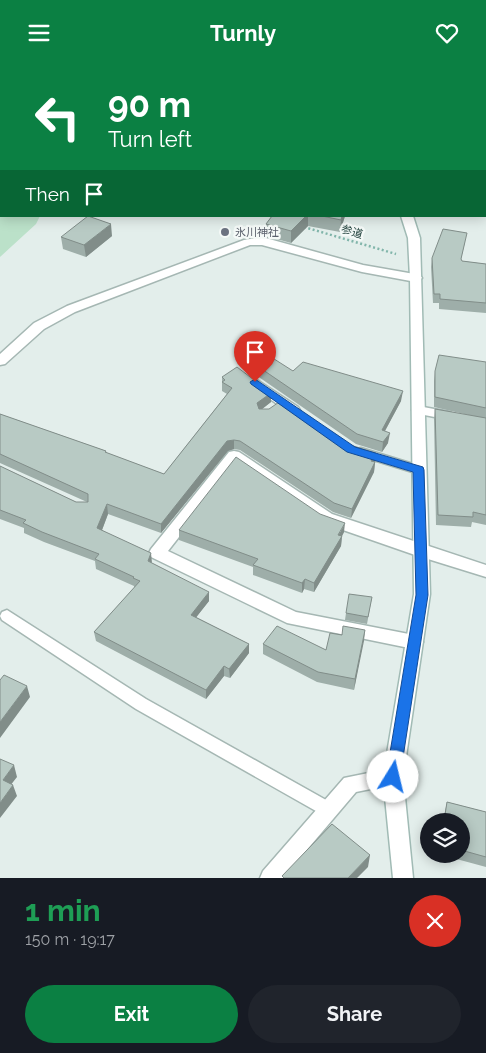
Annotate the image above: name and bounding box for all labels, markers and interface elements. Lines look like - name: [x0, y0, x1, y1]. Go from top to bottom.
- icon: menu: [25, 19, 53, 47]
- icon: heart: [433, 19, 461, 47]
- text: Turnly: [210, 20, 276, 46]
- text: 90 m: [108, 84, 191, 125]
- icon: left: [25, 85, 90, 150]
- text: Turn left: [108, 126, 192, 152]
- icon: arrive: [80, 180, 108, 208]
- text: Then: [25, 183, 70, 205]
- street label: 参道: [340, 223, 364, 241]
- marker: 氷川神社: [219, 226, 231, 238]
- place label: 氷川神社: [235, 226, 279, 239]
- pin: [234, 331, 276, 382]
- icon: arrive: [241, 338, 269, 366]
- position arrow: [366, 750, 418, 802]
- map controls: [420, 813, 470, 863]
- button: layers: [420, 813, 470, 863]
- text: 1 min: [25, 893, 101, 928]
- button: close: [409, 895, 461, 947]
- text: 150 m · 19:17: [25, 930, 115, 949]
- button: Exit: [25, 985, 238, 1043]
- button: Share: [248, 985, 461, 1043]

